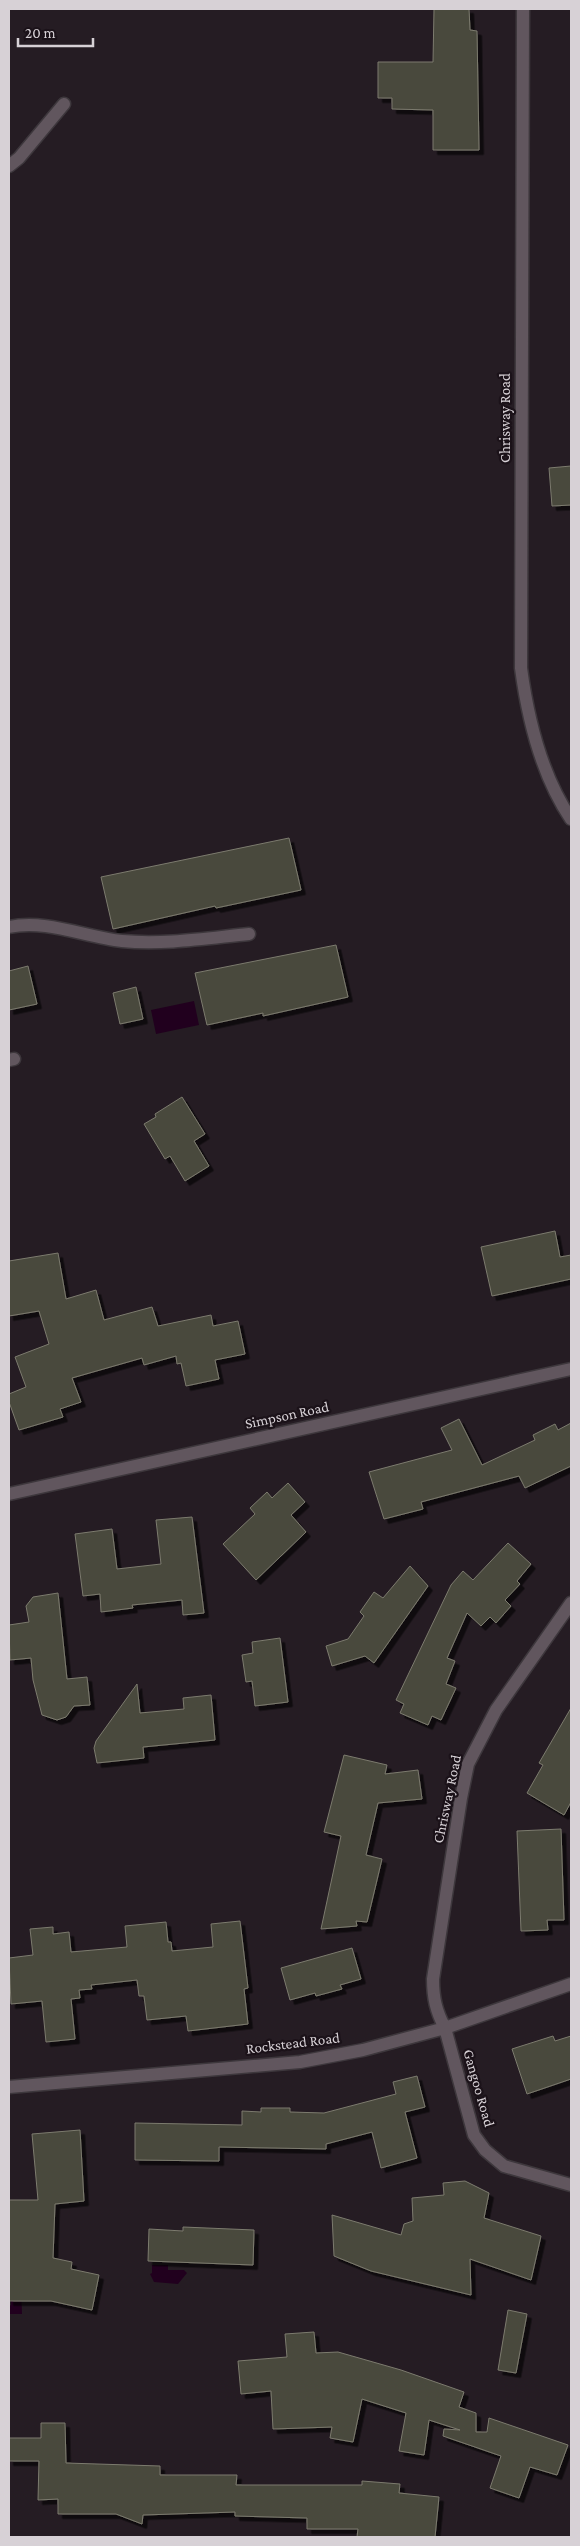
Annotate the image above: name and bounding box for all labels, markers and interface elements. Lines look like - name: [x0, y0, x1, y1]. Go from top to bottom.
- scale bar: [18, 15, 92, 47]
- text: 20 m: [25, 25, 56, 41]
- street label: Chrisway Road: [497, 373, 514, 463]
- street label: Simpson Road: [244, 1398, 331, 1433]
- street label: Chrisway Road: [430, 1753, 465, 1845]
- street label: Rockstead Road: [245, 2029, 341, 2057]
- street label: Gangoo Road: [459, 2047, 498, 2129]

